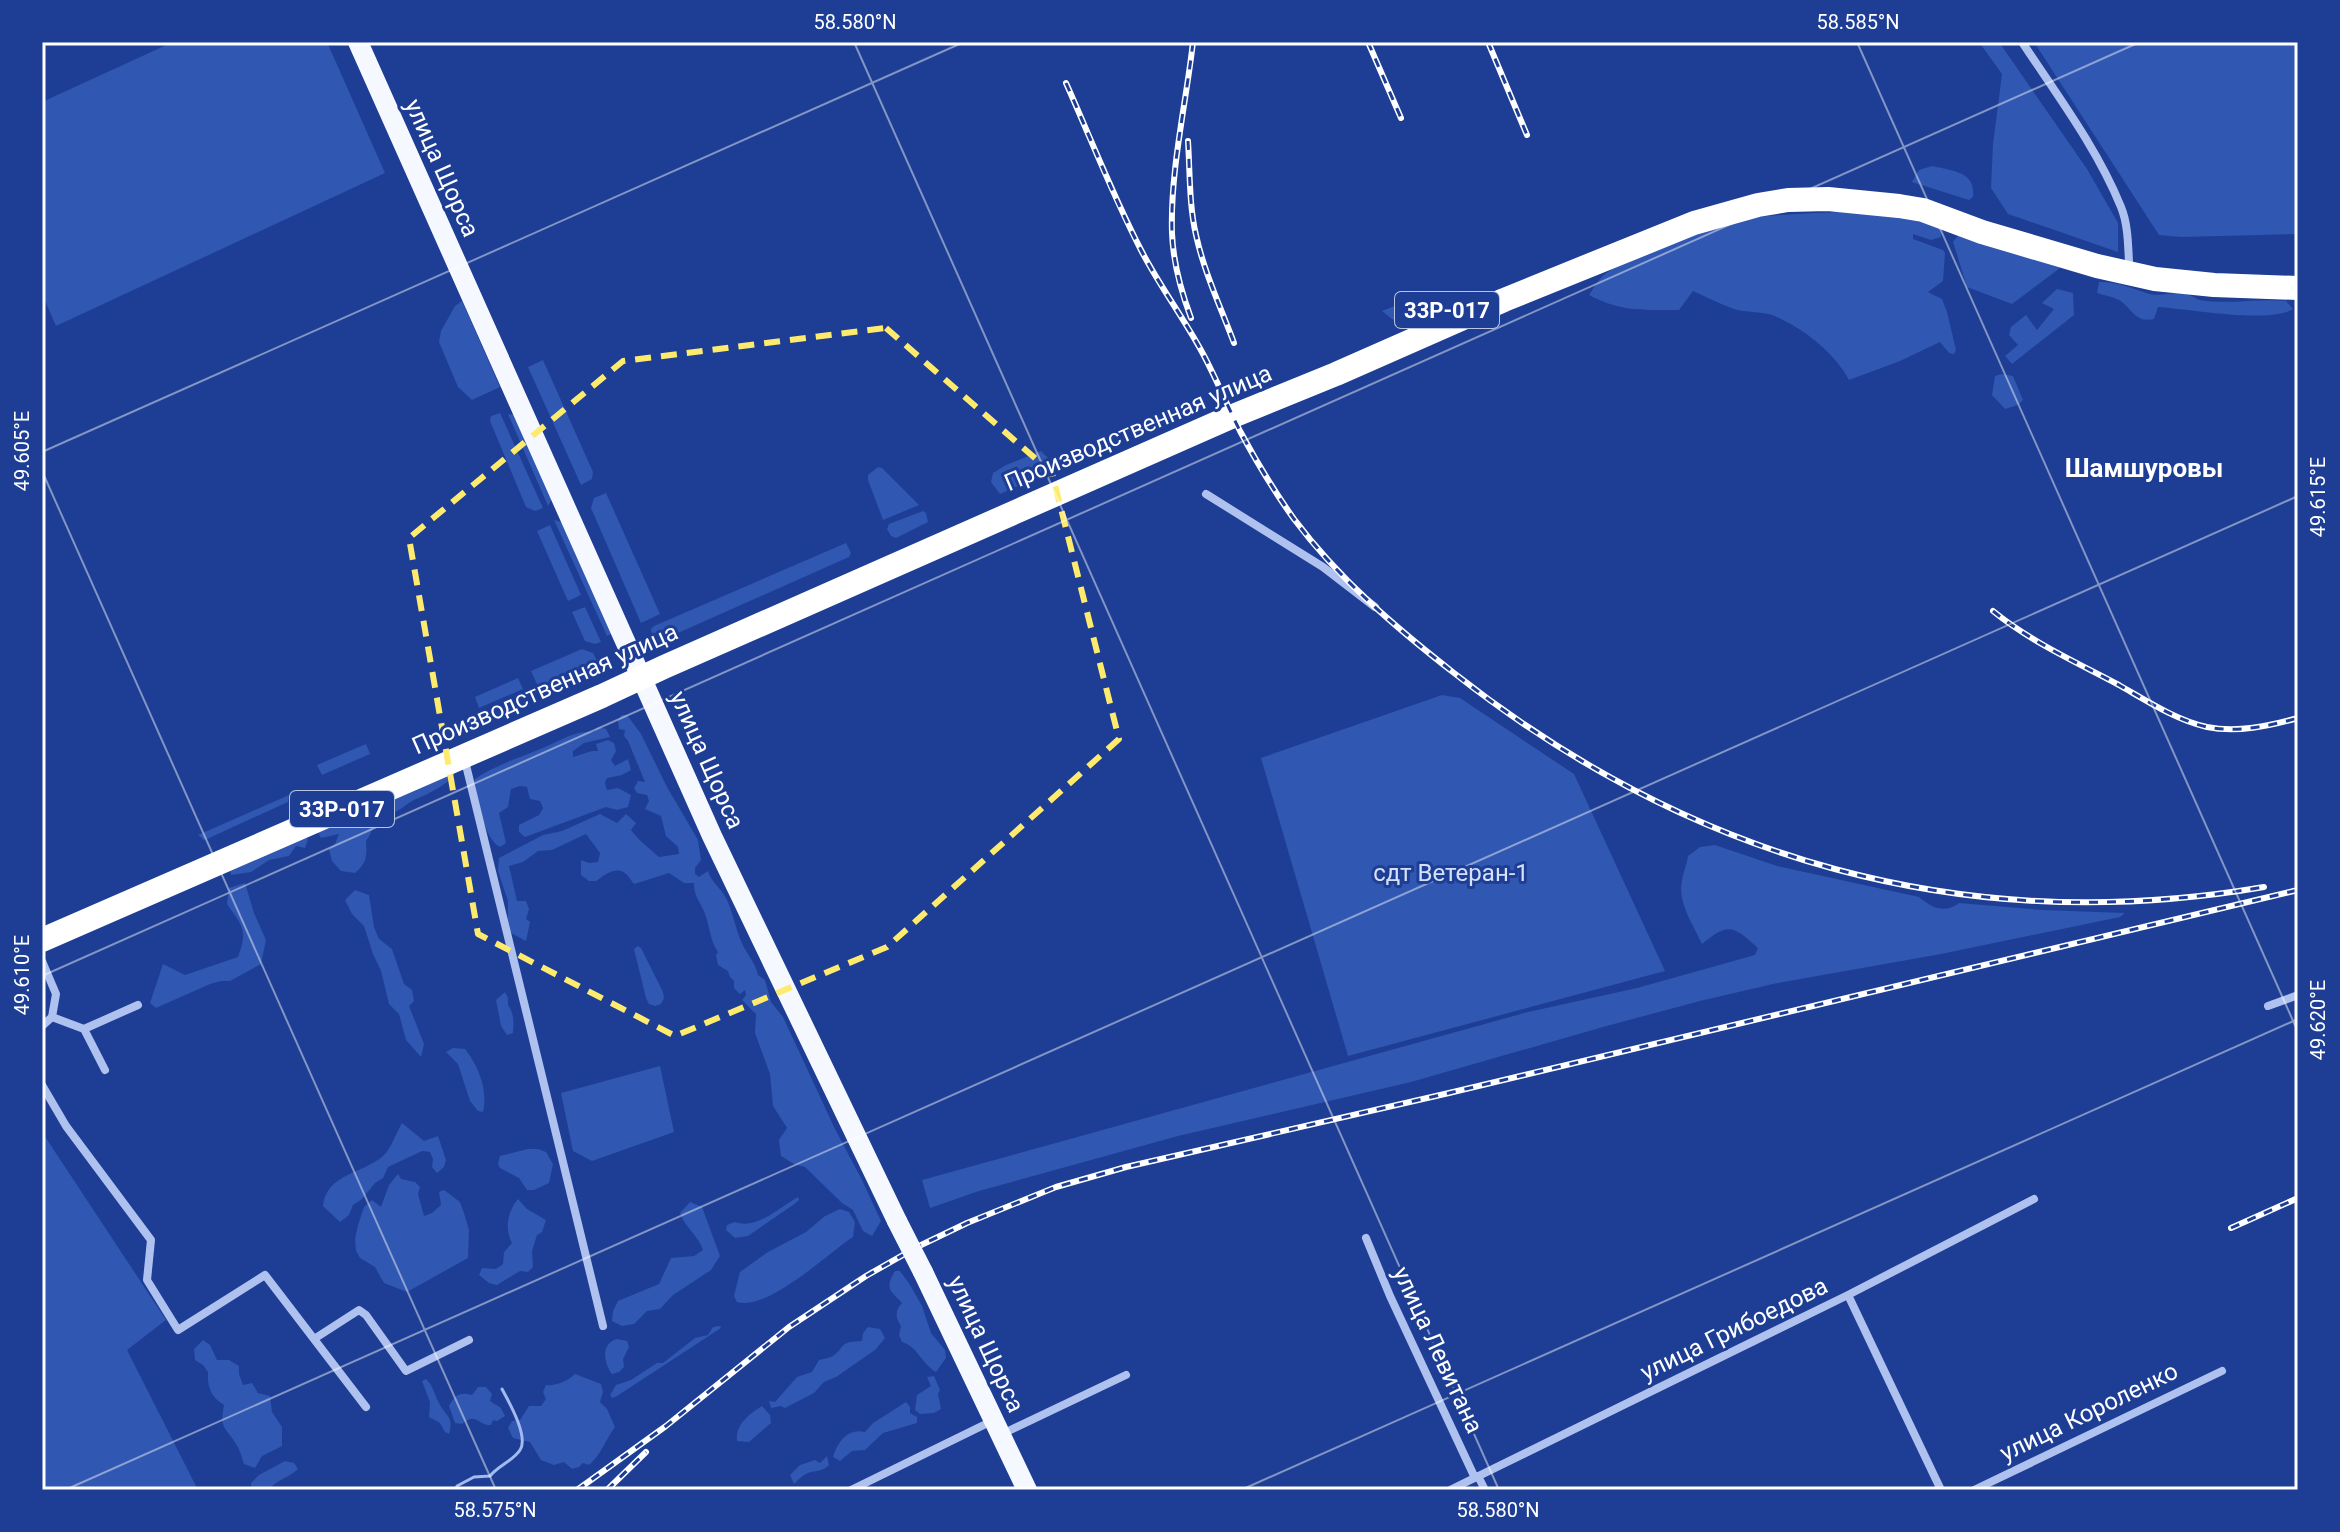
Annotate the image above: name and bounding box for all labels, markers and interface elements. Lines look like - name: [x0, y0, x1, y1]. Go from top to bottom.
- text: 58.580°N: [813, 10, 897, 34]
- text: 58.585°N: [1816, 10, 1900, 34]
- street label: улица Щорса: [399, 95, 485, 241]
- road number: 33Р-017: [1395, 292, 1499, 328]
- street label: Производственная улица: [1000, 359, 1276, 497]
- text: 49.605°E: [10, 411, 34, 491]
- district label: Шамшуровы: [2065, 453, 2223, 483]
- text: 49.615°E: [2306, 457, 2330, 537]
- street label: Производственная улица: [408, 618, 682, 760]
- street label: улица Щорса: [664, 687, 750, 833]
- road number: 33Р-017: [290, 791, 394, 827]
- park label: сдт Ветеран-1: [1373, 859, 1529, 887]
- text: 49.610°E: [10, 935, 34, 1015]
- text: 49.620°E: [2306, 980, 2330, 1060]
- street label: улица Левитана: [1387, 1262, 1489, 1438]
- street label: улица Щорса: [942, 1271, 1030, 1417]
- street label: улица Грибоедова: [1636, 1272, 1832, 1386]
- street label: улица Короленко: [1995, 1357, 2183, 1467]
- text: 58.575°N: [453, 1498, 537, 1522]
- text: 58.580°N: [1456, 1498, 1540, 1522]

